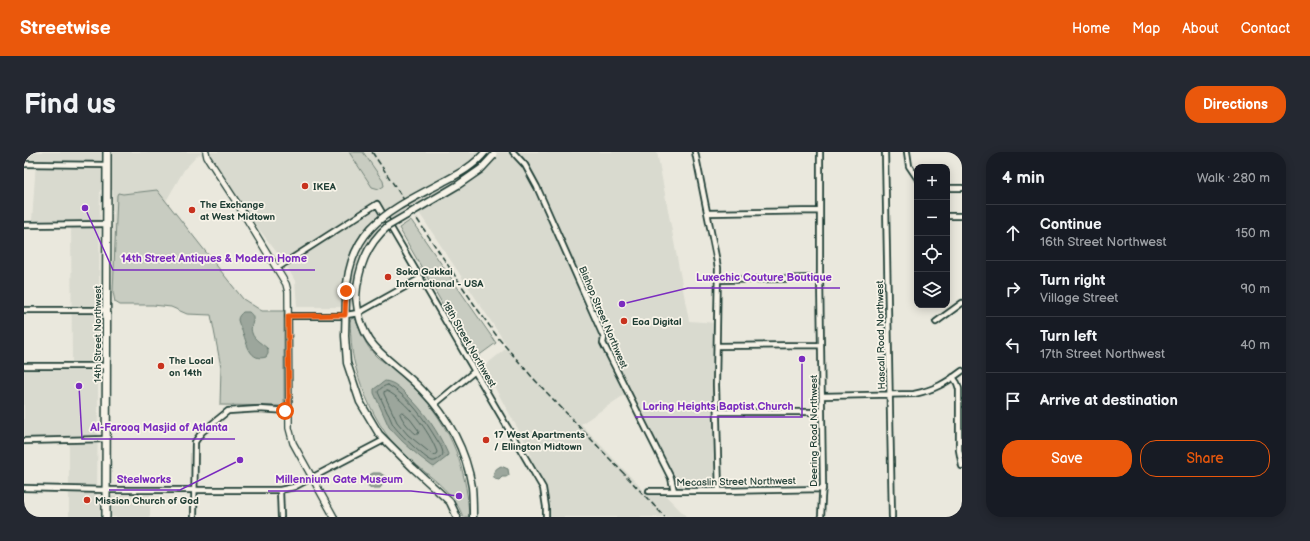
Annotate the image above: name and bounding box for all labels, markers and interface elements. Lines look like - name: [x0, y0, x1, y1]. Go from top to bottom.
- text: Streetwise: [20, 17, 111, 40]
- text: Home: [1072, 20, 1110, 37]
- text: Map: [1132, 20, 1160, 37]
- text: About: [1182, 20, 1219, 37]
- text: Contact: [1241, 20, 1290, 37]
- button: Directions: [1185, 86, 1286, 123]
- text: Find us: [24, 88, 116, 121]
- map controls: [914, 164, 950, 308]
- button: +: [914, 164, 950, 200]
- text: 4 min: [1002, 168, 1045, 188]
- text: Walk · 280 m: [1197, 170, 1270, 186]
- marker: IKEA: [300, 181, 310, 191]
- place label: IKEA: [313, 181, 337, 193]
- place label: The Exchange at West Midtown: [200, 199, 276, 223]
- button: −: [914, 200, 950, 236]
- marker: The Exchange at West Midtown: [187, 205, 197, 215]
- text: Continue: [1040, 215, 1102, 234]
- icon: ahead: [1002, 222, 1024, 244]
- text: 150 m: [1236, 225, 1270, 241]
- text: 16th Street Northwest: [1040, 234, 1166, 250]
- button: locate: [914, 236, 950, 272]
- callout: 14th Street Antiques & Modern Home: [113, 247, 315, 270]
- text: 14th Street Antiques & Modern Home: [121, 252, 307, 265]
- street label: Bishop Street Northwest: [576, 264, 630, 370]
- callout: Luxechic Couture Boutique: [688, 265, 840, 288]
- place label: Soka Gakkai International - USA: [396, 266, 484, 290]
- text: Luxechic Couture Boutique: [696, 271, 832, 284]
- text: Turn right: [1040, 271, 1105, 290]
- marker: Soka Gakkai International - USA: [383, 272, 393, 282]
- button: layers: [914, 272, 950, 308]
- icon: right: [1002, 278, 1024, 300]
- street label: Hascall Road Northwest: [874, 280, 888, 390]
- text: 90 m: [1241, 281, 1270, 297]
- route end: [337, 282, 355, 300]
- street label: 14th Street Northwest: [92, 285, 104, 383]
- text: Village Street: [1040, 290, 1118, 306]
- street label: 18th Street Northwest: [440, 299, 499, 390]
- marker: Eoa Digital: [619, 316, 629, 326]
- place label: Eoa Digital: [632, 316, 681, 328]
- text: Turn left: [1040, 327, 1097, 346]
- icon: left: [1002, 334, 1024, 356]
- text: 40 m: [1240, 337, 1270, 353]
- text: 17th Street Northwest: [1040, 346, 1165, 362]
- place label: The Local on 14th: [169, 355, 214, 379]
- marker: The Local on 14th: [156, 361, 166, 371]
- street label: Deering Road Northwest: [808, 375, 820, 487]
- icon: arrive: [1002, 390, 1024, 412]
- text: Arrive at destination: [1040, 391, 1178, 410]
- callout: Loring Heights Baptist Church: [635, 394, 802, 417]
- text: Loring Heights Baptist Church: [642, 400, 794, 413]
- route start: [276, 402, 294, 420]
- callout: Al-Farooq Masjid of Atlanta: [82, 416, 235, 439]
- text: Al-Farooq Masjid of Atlanta: [89, 421, 228, 434]
- place label: 17 West Apartments / Ellington Midtown: [494, 429, 585, 453]
- marker: 17 West Apartments / Ellington Midtown: [481, 435, 491, 445]
- button: Save: [1002, 440, 1132, 477]
- button: Share: [1140, 440, 1270, 477]
- callout: Steelworks: [109, 467, 180, 490]
- callout: Millennium Gate Museum: [268, 468, 411, 491]
- text: Steelworks: [117, 473, 172, 486]
- text: Millennium Gate Museum: [275, 473, 403, 486]
- street label: Mecaslin Street Northwest: [676, 475, 796, 489]
- marker: Mission Church of God: [82, 495, 92, 505]
- place label: Mission Church of God: [95, 495, 199, 507]

